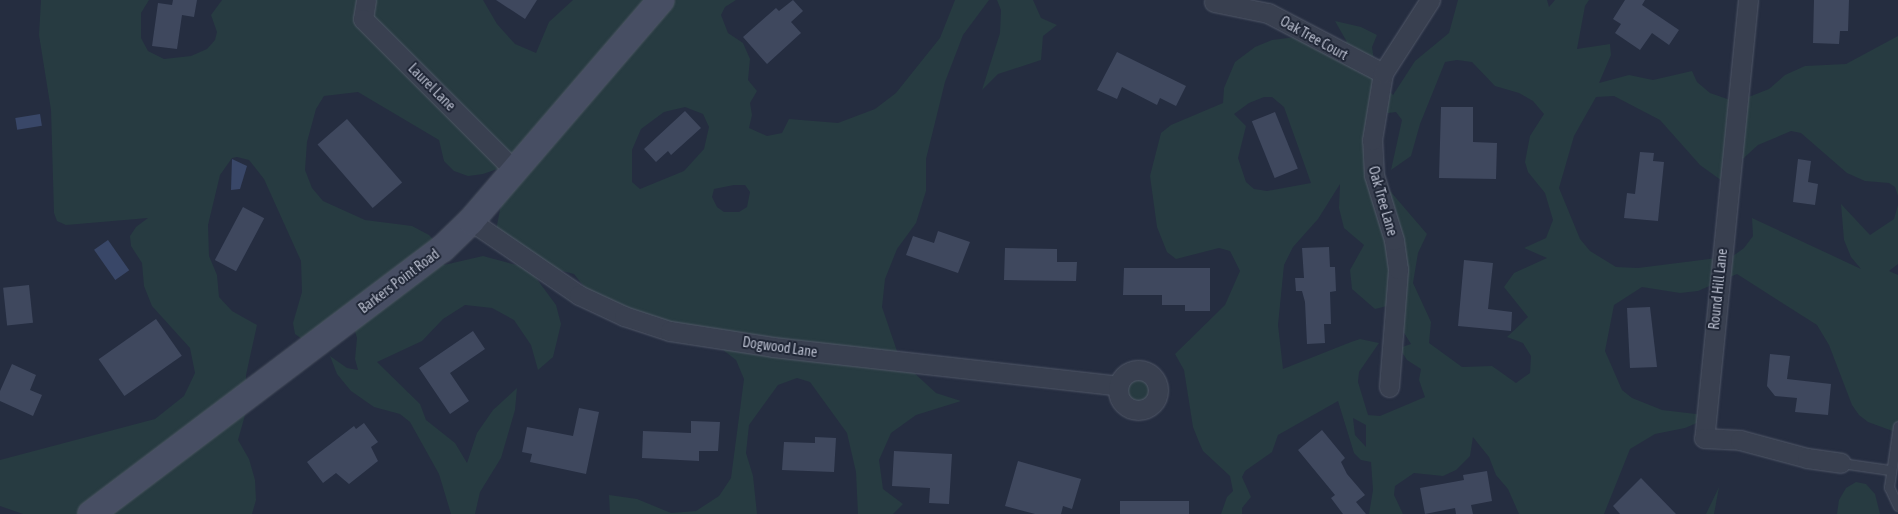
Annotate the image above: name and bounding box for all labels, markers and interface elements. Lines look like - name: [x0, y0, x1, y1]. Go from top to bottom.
- street label: Oak Tree Court: [1277, 13, 1351, 63]
- street label: Laurel Lane: [405, 60, 459, 114]
- street label: Oak Tree Lane: [1365, 164, 1401, 238]
- street label: Barkers Point Road: [355, 245, 443, 317]
- street label: Round Hill Lane: [1705, 248, 1731, 330]
- street label: Dogwood Lane: [741, 333, 819, 361]

